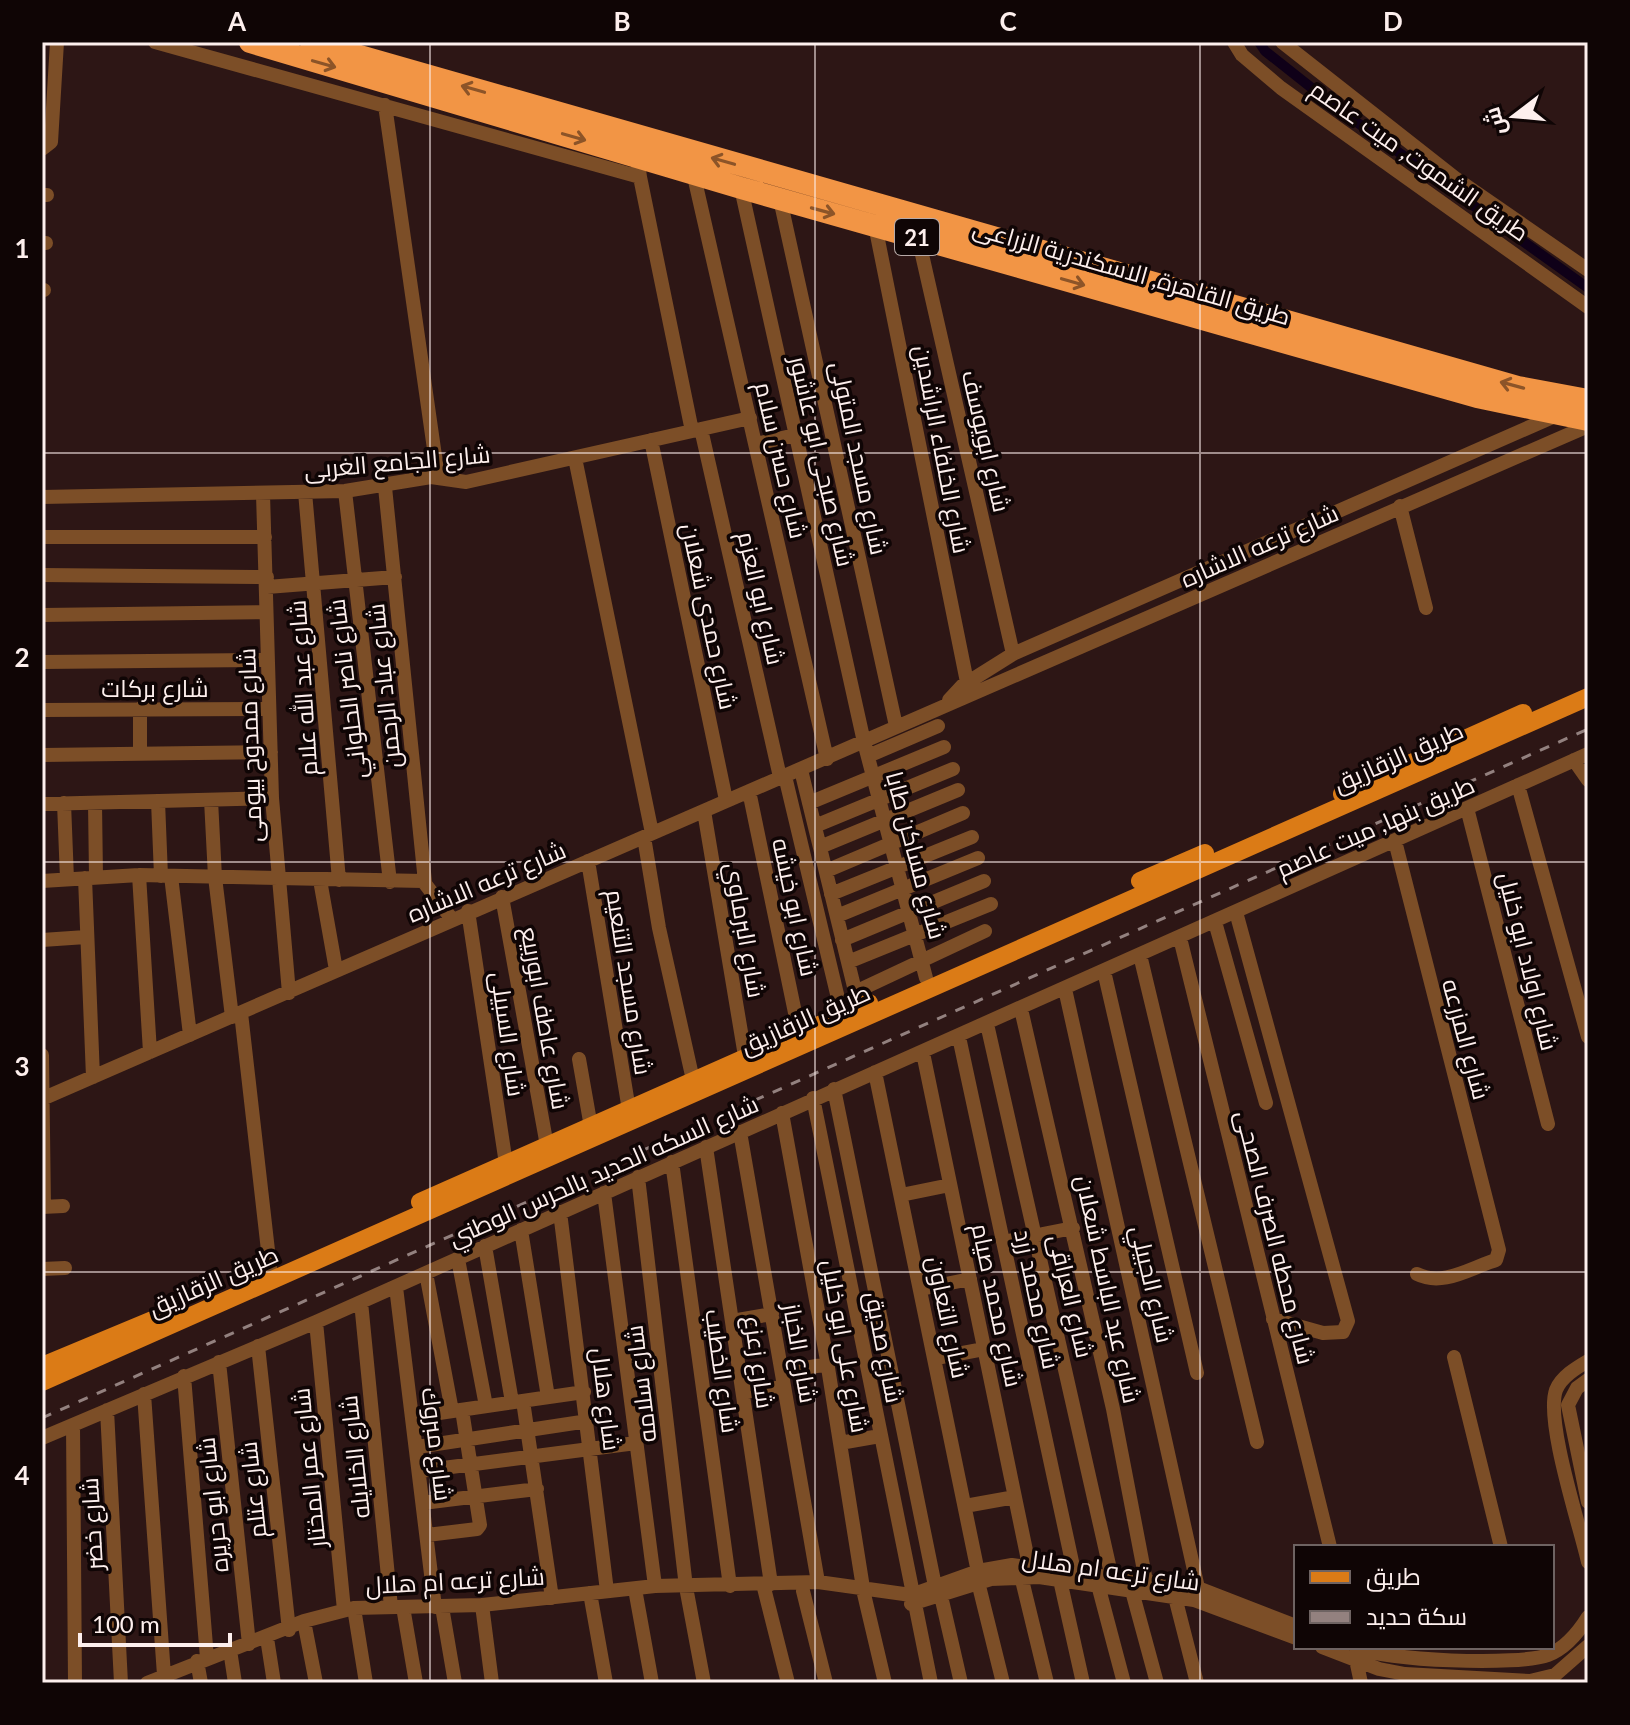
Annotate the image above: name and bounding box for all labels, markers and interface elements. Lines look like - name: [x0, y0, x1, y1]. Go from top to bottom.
- text: A: [227, 5, 247, 37]
- text: B: [613, 5, 631, 37]
- text: C: [999, 5, 1017, 37]
- text: D: [1383, 5, 1403, 37]
- one-way arrow: [311, 57, 337, 72]
- street label: طريق الشموت, ميت عاصم: [1305, 74, 1535, 246]
- north arrow: [1474, 76, 1554, 156]
- one-way arrow: [460, 81, 486, 96]
- one-way arrow: [560, 130, 586, 145]
- one-way arrow: [710, 153, 736, 168]
- one-way arrow: [810, 204, 836, 219]
- street label: طريق القاهرة, الاسكندرية الزراعى: [969, 212, 1294, 332]
- road number: 21: [895, 219, 939, 255]
- text: 1: [14, 232, 30, 264]
- one-way arrow: [1060, 275, 1086, 290]
- street label: شارع الخلفاء الراشدين: [906, 342, 977, 556]
- street label: شارع صبحى ابو عاشور: [781, 351, 861, 570]
- street label: شارع مسجد المتولى: [822, 359, 895, 558]
- street label: شارع ابويوسف: [954, 367, 1017, 515]
- one-way arrow: [1499, 376, 1525, 391]
- street label: شارع حسن سلام: [747, 379, 814, 542]
- street label: شارع الجامع الغربى: [303, 438, 492, 487]
- street label: شارع ترعه الاشاره: [1176, 497, 1344, 595]
- street label: شارع حمدى شعلان: [673, 520, 744, 712]
- street label: شارع ابو العزم: [730, 528, 791, 668]
- street label: شارع ناصر الحلواني: [321, 597, 377, 781]
- street label: شارع عبد الله علام: [281, 599, 326, 777]
- street label: شارع عباد الرحمن: [360, 602, 409, 770]
- text: 2: [14, 641, 30, 673]
- street label: شارع ممدوح بيومى: [231, 647, 270, 843]
- street label: شارع بركات: [101, 673, 209, 705]
- street label: طريق الزقازيق: [1329, 714, 1468, 799]
- street label: شارع مساكن طابا: [878, 768, 953, 943]
- street label: طريق بنها, ميت عاصم: [1271, 769, 1480, 886]
- street label: شارع ترعه الاشاره: [402, 835, 571, 930]
- street label: شارع ابو خيشه: [764, 835, 825, 979]
- street label: شارع البرماوي: [715, 860, 772, 1001]
- street label: شارع اولاد ابو خليل: [1490, 869, 1565, 1054]
- street label: شارع مسجد التنعيم: [598, 887, 659, 1077]
- street label: شارع عاطف ابوربيع: [513, 924, 576, 1112]
- street label: شارع السبيلى: [483, 970, 532, 1099]
- street label: طريق الزقازيق: [736, 976, 875, 1061]
- street label: شارع المزرعه: [1434, 976, 1497, 1103]
- text: 3: [14, 1050, 30, 1082]
- street label: شارع السكه الحديد بالحرس الوطني: [443, 1088, 765, 1257]
- street label: شارع محطه الصرف الصحى: [1228, 1107, 1322, 1368]
- street label: شارع عبد الباسط شعلان: [1068, 1172, 1147, 1406]
- street label: شارع محمد صيام: [964, 1221, 1029, 1390]
- street label: شارع الجبيلي: [1120, 1223, 1181, 1347]
- street label: شارع محمد زرد: [1006, 1227, 1067, 1372]
- street label: شارع العراقى: [1041, 1232, 1100, 1361]
- street label: طريق الزقازيق: [144, 1238, 283, 1323]
- street label: شارع التعاون: [919, 1253, 976, 1381]
- street label: شارع على ابو خليل: [814, 1257, 876, 1436]
- street label: شارع صديق: [857, 1289, 910, 1406]
- street label: شارع الخباز: [775, 1299, 824, 1406]
- street label: شارع الخطيب: [697, 1307, 746, 1435]
- street label: شارع زعزع: [736, 1314, 781, 1411]
- street label: شارع سلامه: [618, 1323, 665, 1444]
- street label: شارع هلال: [583, 1346, 628, 1453]
- street label: شارع عمر المختار: [285, 1386, 334, 1551]
- street label: شارع مبروك: [414, 1386, 459, 1503]
- street label: شارع الخلايله: [333, 1394, 378, 1520]
- street label: شارع ابو حريره: [190, 1436, 236, 1574]
- street label: شارع عتلم: [233, 1440, 274, 1540]
- text: 4: [14, 1459, 30, 1491]
- street label: شارع خضر: [74, 1477, 111, 1573]
- street label: شارع ترعه ام هلال: [1020, 1542, 1202, 1599]
- legend: [1294, 1545, 1554, 1649]
- street label: شارع ترعه ام هلال: [365, 1561, 545, 1602]
- text: طريق: [1366, 1561, 1421, 1592]
- scale bar: [80, 1597, 230, 1647]
- text: سكة حديد: [1366, 1601, 1467, 1630]
- text: 100 m: [92, 1609, 160, 1638]

